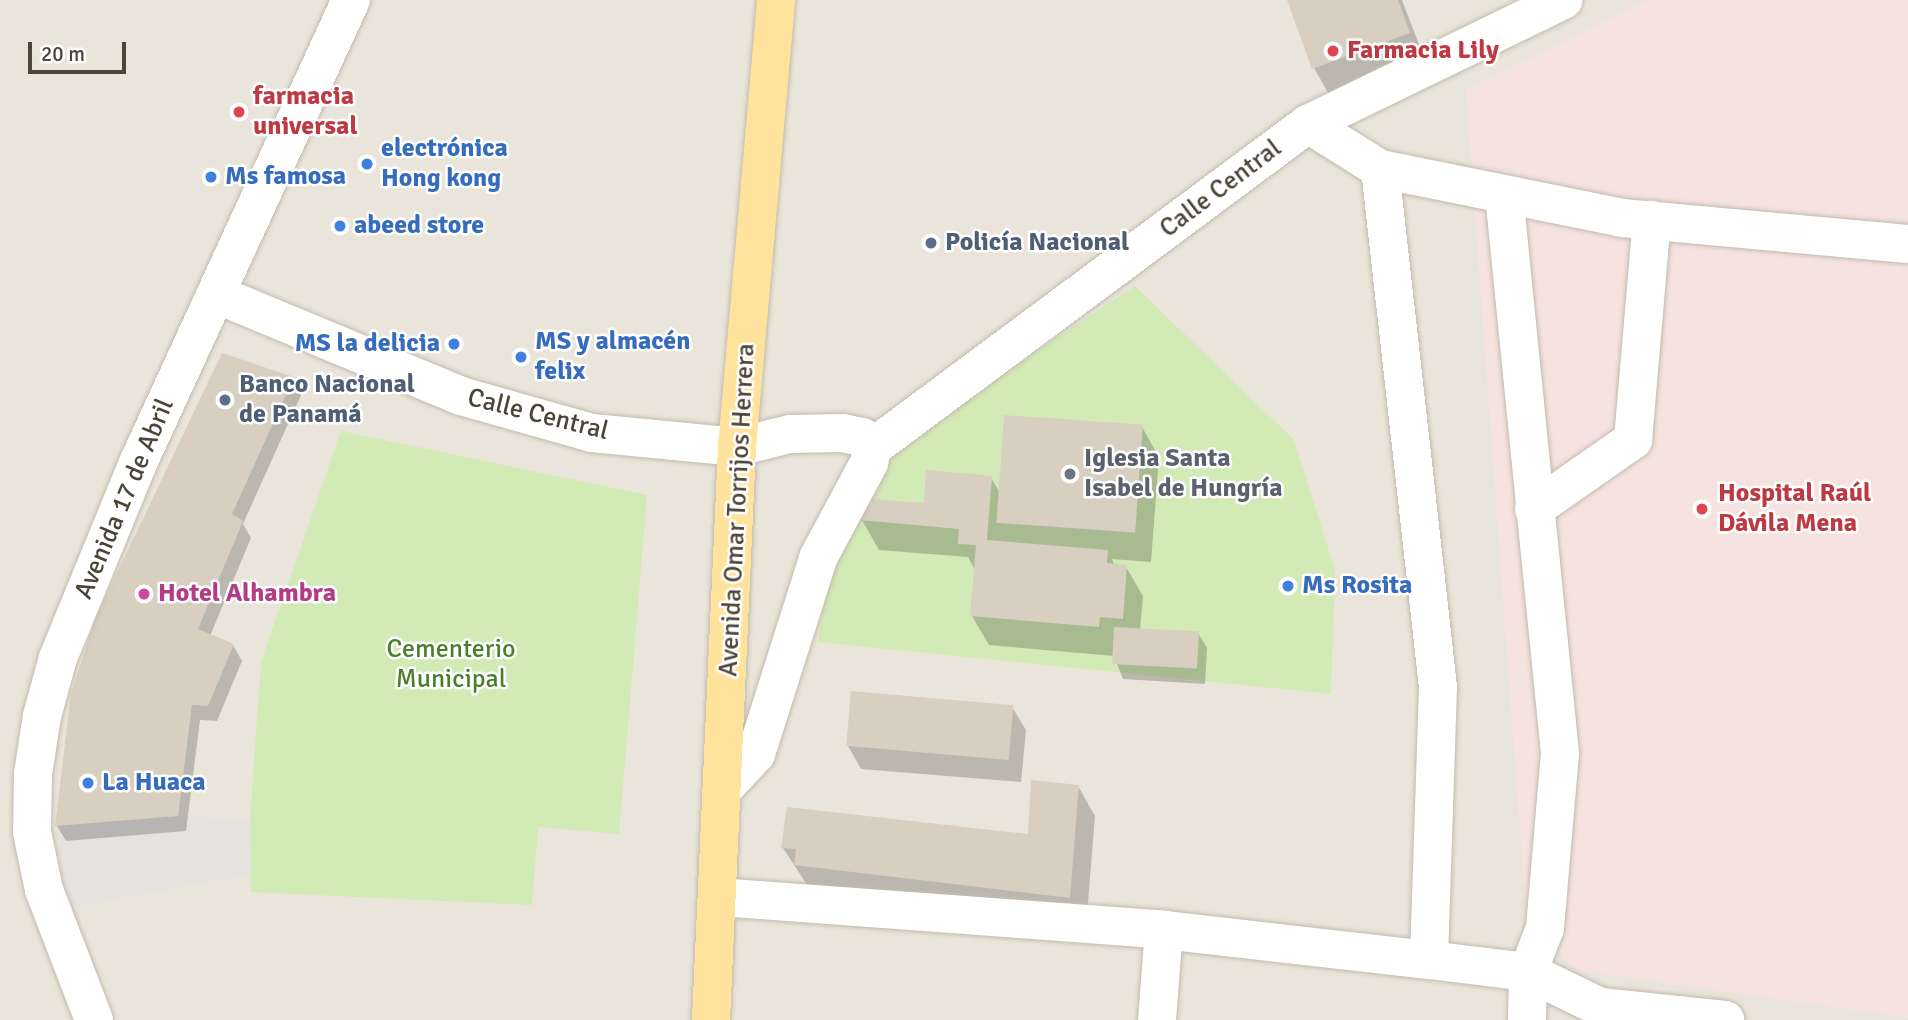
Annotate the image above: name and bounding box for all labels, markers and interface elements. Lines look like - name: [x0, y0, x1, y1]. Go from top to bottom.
- scale bar: [32, 28, 130, 72]
- place label: Farmacia Lily: [1347, 35, 1499, 67]
- text: 20 m: [41, 41, 85, 67]
- marker: Farmacia Lily: [1325, 43, 1341, 59]
- place label: farmacia universal: [253, 81, 358, 142]
- marker: farmacia universal: [231, 104, 247, 120]
- place label: electrónica Hong kong: [381, 133, 508, 194]
- street label: Calle Central: [1154, 133, 1288, 245]
- marker: electrónica Hong kong: [359, 156, 375, 172]
- place label: Ms famosa: [225, 161, 346, 193]
- marker: Ms famosa: [203, 169, 219, 185]
- place label: abeed store: [354, 210, 484, 242]
- marker: abeed store: [332, 218, 348, 234]
- place label: Policía Nacional: [945, 227, 1129, 259]
- marker: Policía Nacional: [923, 235, 939, 251]
- place label: MS y almacén felix: [535, 326, 690, 388]
- place label: MS la delicia: [295, 328, 440, 360]
- marker: MS la delicia: [446, 336, 462, 352]
- street label: Avenida Omar Torrijos Herrera: [714, 343, 762, 677]
- marker: MS y almacén felix: [513, 349, 529, 365]
- place label: Banco Nacional de Panamá: [239, 369, 415, 430]
- street label: Calle Central: [464, 382, 612, 448]
- marker: Banco Nacional de Panamá: [217, 392, 233, 408]
- street label: Avenida 17 de Abril: [69, 394, 181, 604]
- place label: Iglesia Santa Isabel de Hungría: [1084, 443, 1283, 504]
- marker: Iglesia Santa Isabel de Hungría: [1062, 466, 1078, 482]
- place label: Hospital Raúl Dávila Mena: [1718, 478, 1871, 540]
- marker: Hospital Raúl Dávila Mena: [1692, 499, 1712, 519]
- place label: Ms Rosita: [1302, 570, 1412, 602]
- place label: Hotel Alhambra: [158, 578, 336, 610]
- marker: Ms Rosita: [1280, 578, 1296, 594]
- marker: Hotel Alhambra: [136, 586, 152, 602]
- park label: Cementerio Municipal: [387, 634, 515, 696]
- place label: La Huaca: [102, 767, 206, 799]
- marker: La Huaca: [80, 775, 96, 791]

